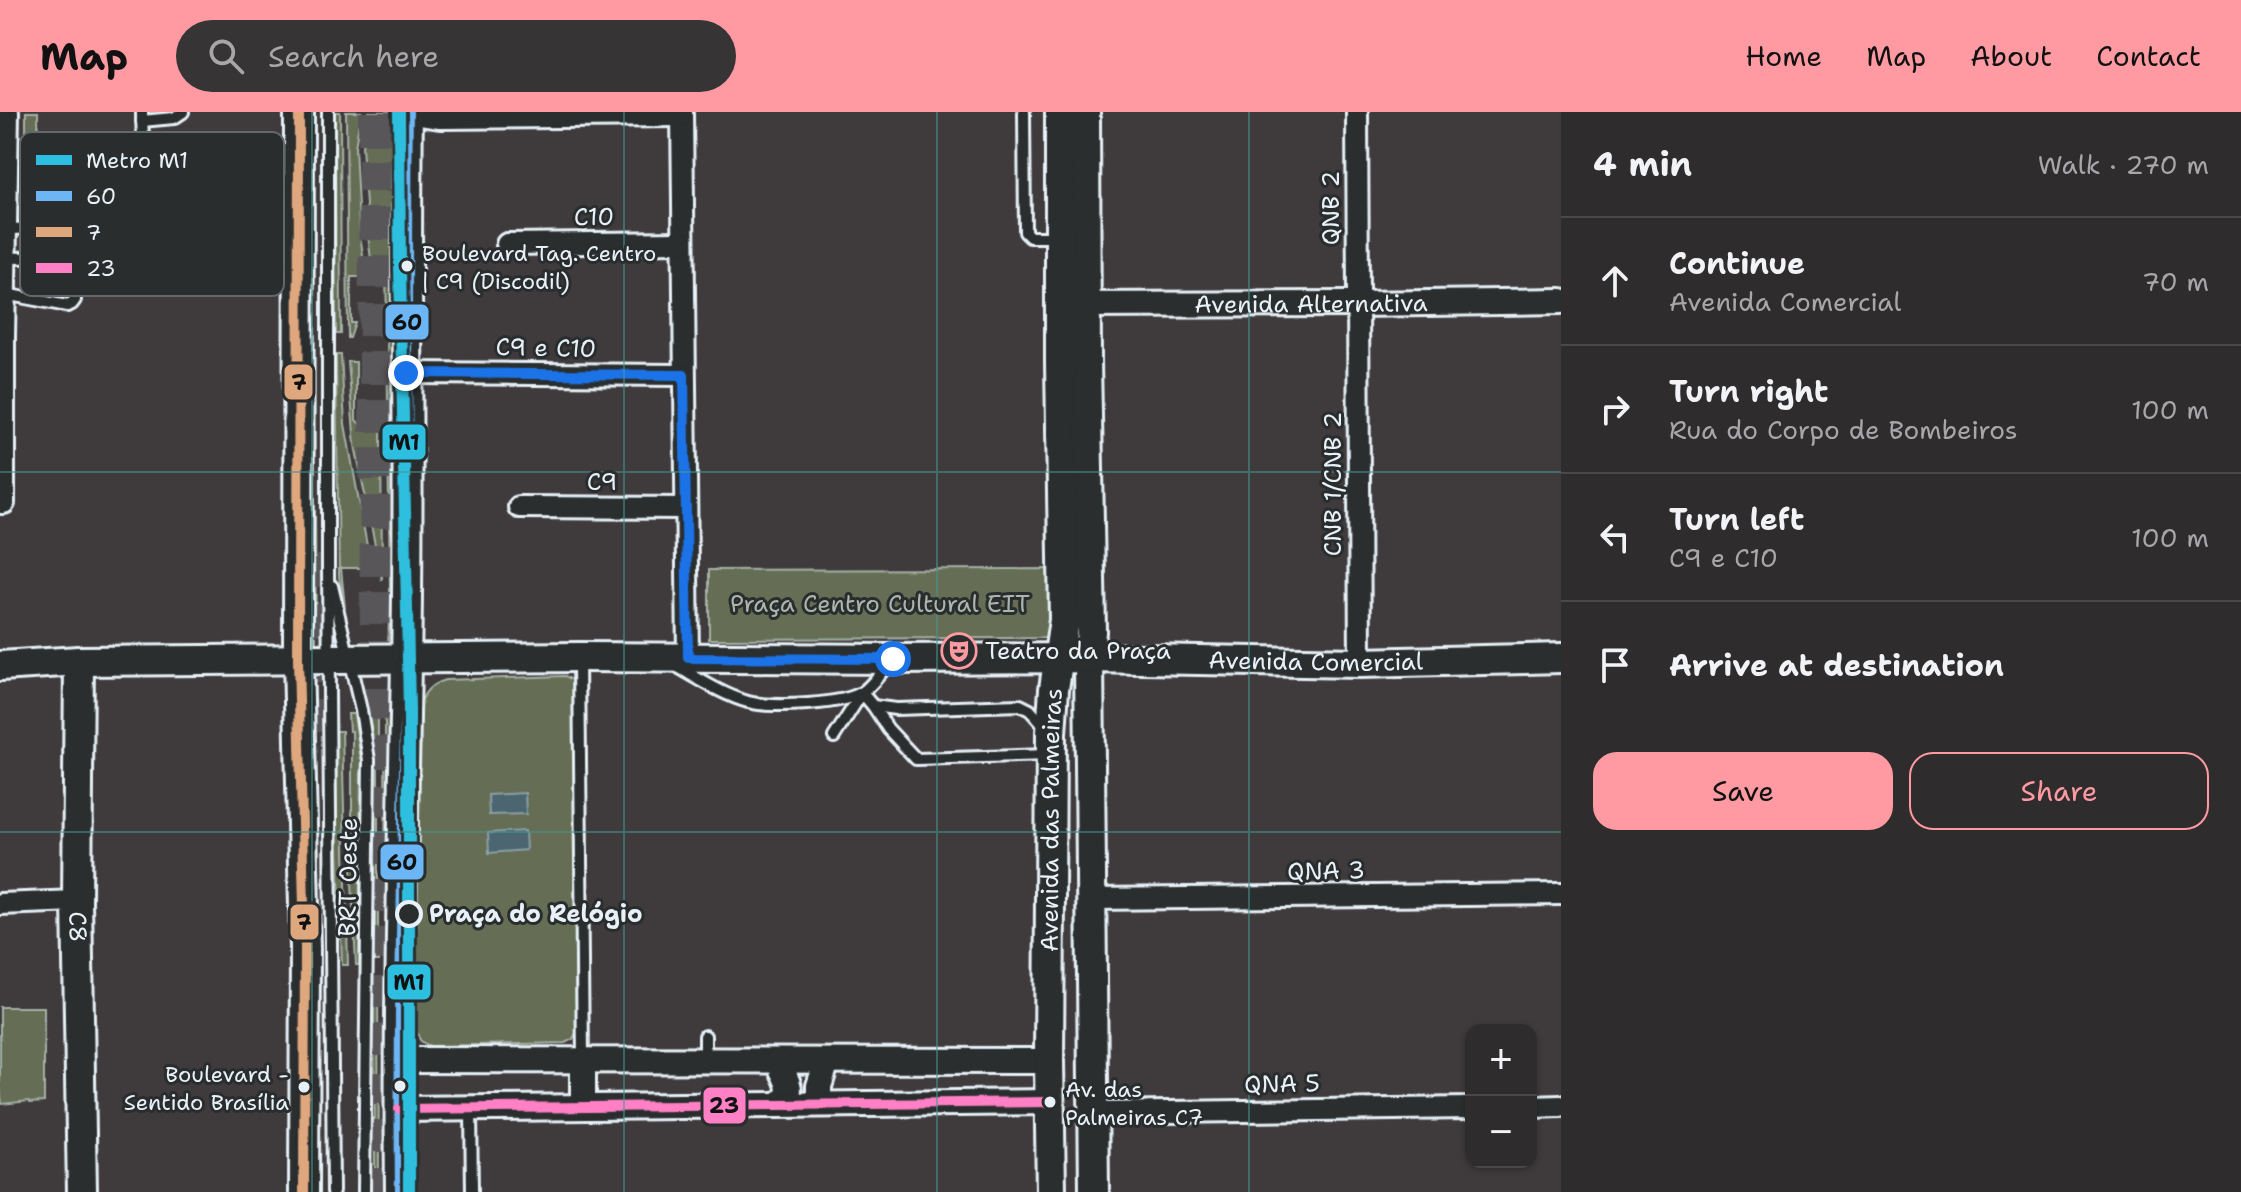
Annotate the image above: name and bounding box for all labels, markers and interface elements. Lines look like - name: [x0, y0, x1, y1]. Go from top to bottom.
- search box: [176, 20, 736, 92]
- text: Map: [40, 31, 128, 82]
- icon: search: [204, 34, 248, 78]
- text: Search here: [268, 36, 439, 77]
- text: Home: [1745, 37, 1822, 75]
- text: Map: [1866, 37, 1926, 75]
- text: About: [1970, 37, 2052, 75]
- text: Contact: [2096, 37, 2201, 75]
- legend: [20, 132, 284, 296]
- text: 4 min: [1593, 141, 1692, 187]
- text: Metro M1: [86, 146, 188, 175]
- text: Walk · 270 m: [2038, 147, 2209, 182]
- street label: QNB 2: [1315, 171, 1347, 245]
- text: 60: [86, 182, 116, 211]
- street label: C10: [574, 201, 614, 233]
- text: 7: [86, 218, 101, 247]
- place label: Boulevard Tag. Centro | C9 (Discodil): [422, 239, 656, 296]
- text: Continue: [1669, 243, 1805, 284]
- text: 23: [86, 254, 116, 283]
- marker: Boulevard Tag. Centro | C9 (Discodil): [399, 258, 415, 274]
- icon: ahead: [1593, 259, 1637, 303]
- text: 70 m: [2142, 264, 2209, 299]
- text: Avenida Comercial: [1669, 284, 1901, 319]
- street label: Avenida Alternativa: [1194, 287, 1428, 321]
- line badge: 60: [384, 303, 430, 341]
- text: 60: [392, 308, 422, 337]
- street label: C9 e C10: [495, 331, 597, 365]
- route end: [388, 355, 424, 391]
- line badge: 7: [283, 363, 314, 401]
- text: 7: [291, 368, 307, 397]
- text: Turn right: [1669, 371, 1828, 412]
- icon: right: [1593, 387, 1637, 431]
- text: 100 m: [2131, 392, 2209, 427]
- street label: CNB 1/CNB 2: [1317, 412, 1349, 556]
- text: Rua do Corpo de Bombeiros: [1669, 412, 2018, 447]
- line badge: M1: [381, 423, 427, 461]
- text: M1: [388, 428, 420, 457]
- street label: C9: [587, 466, 617, 498]
- text: Turn left: [1669, 499, 1804, 540]
- icon: left: [1593, 515, 1637, 559]
- text: 100 m: [2131, 520, 2209, 555]
- text: C9 e C10: [1669, 540, 1778, 575]
- park label: Praça Centro Cultural EIT: [730, 588, 1030, 620]
- theatre icon: Teatro da Praça: [940, 632, 978, 670]
- place label: Teatro da Praça: [985, 635, 1171, 667]
- route start: [875, 641, 911, 677]
- icon: arrive: [1593, 643, 1637, 687]
- street label: Avenida Comercial: [1208, 644, 1424, 679]
- text: Arrive at destination: [1669, 645, 2004, 686]
- street label: Avenida das Palmeiras: [1034, 687, 1070, 952]
- button: Save: [1593, 752, 1893, 830]
- button: Share: [1909, 752, 2209, 830]
- street label: BRT Oeste: [331, 817, 365, 937]
- line badge: 60: [379, 843, 425, 881]
- text: 60: [387, 848, 417, 877]
- street label: QNA 3: [1287, 854, 1365, 888]
- place label: Praça do Relógio: [429, 898, 643, 930]
- marker: Praça do Relógio: [396, 901, 422, 927]
- line badge: 7: [289, 903, 320, 941]
- text: 7: [296, 908, 312, 937]
- street label: C8: [61, 911, 94, 943]
- line badge: M1: [386, 963, 432, 1001]
- text: M1: [393, 968, 425, 997]
- map controls: [1465, 1024, 1537, 1168]
- button: +: [1465, 1024, 1537, 1096]
- place label: Boulevard - Sentido Brasília: [124, 1060, 289, 1117]
- street label: QNA 5: [1244, 1067, 1320, 1101]
- place label: Av. das Palmeiras C7: [1065, 1075, 1203, 1132]
- unlabelled marker: [392, 1078, 408, 1094]
- marker: Boulevard - Sentido Brasília: [296, 1079, 312, 1095]
- line badge: 23: [702, 1086, 747, 1125]
- text: 23: [709, 1091, 739, 1120]
- marker: Av. das Palmeiras C7: [1042, 1094, 1058, 1110]
- button: −: [1465, 1096, 1537, 1168]

